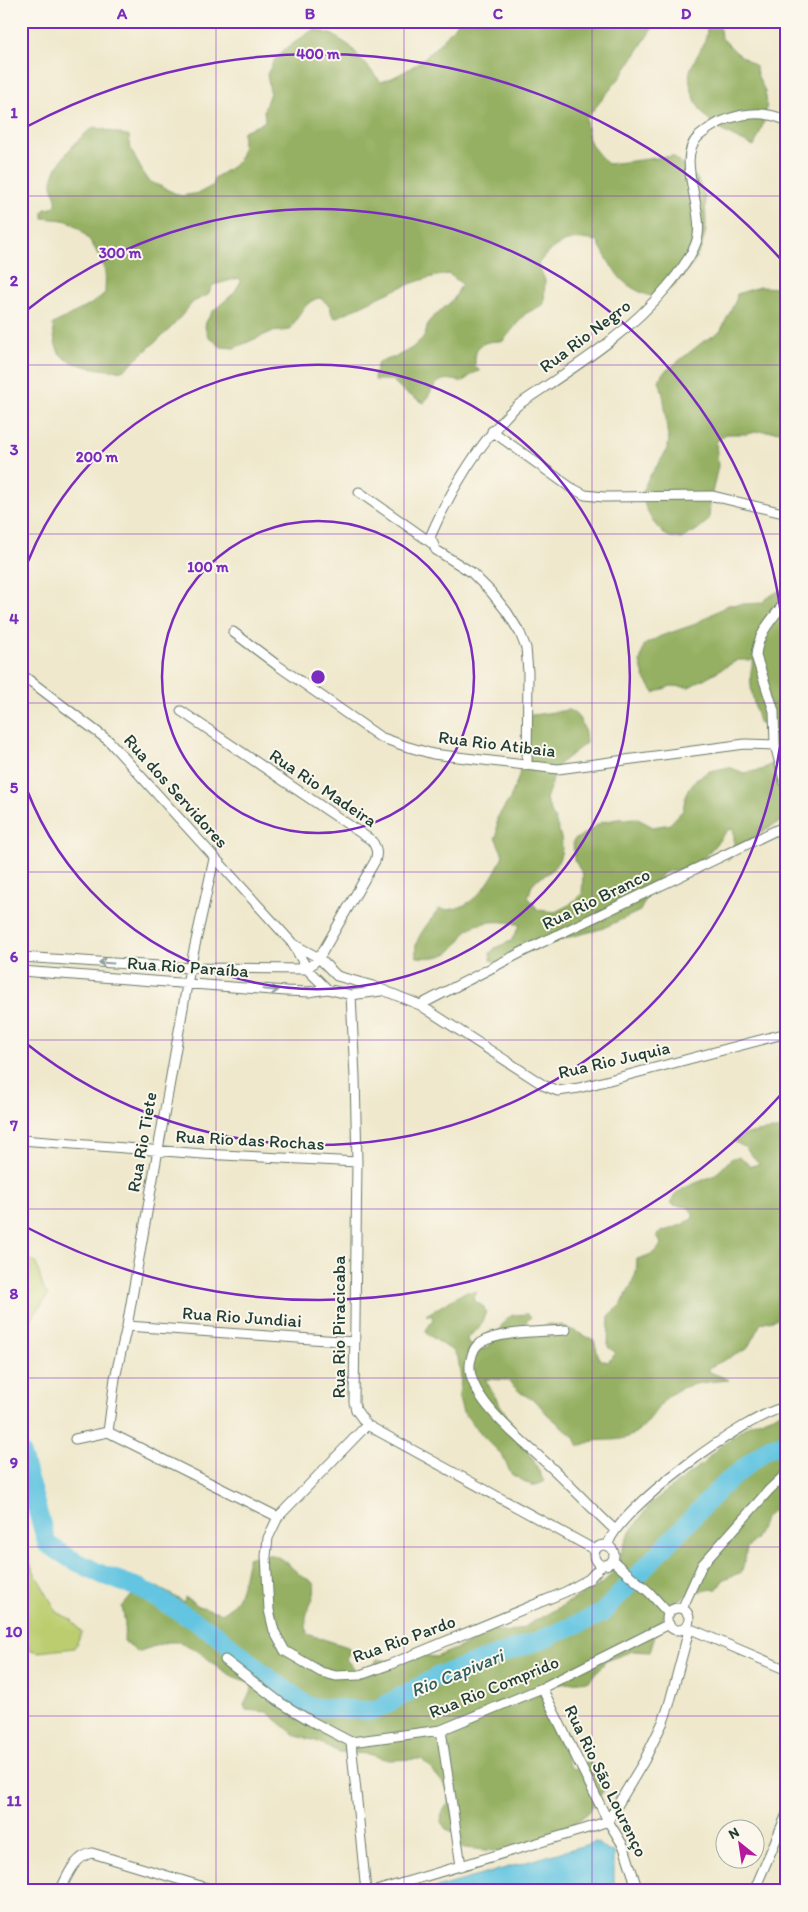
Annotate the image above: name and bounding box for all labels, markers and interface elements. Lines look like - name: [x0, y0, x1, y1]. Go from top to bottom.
- text: A: [116, 4, 128, 23]
- text: B: [305, 4, 316, 23]
- text: C: [493, 4, 504, 23]
- text: D: [681, 4, 692, 23]
- text: 400 m: [296, 45, 340, 63]
- text: 1: [10, 103, 18, 122]
- text: 300 m: [99, 244, 142, 262]
- text: 2: [10, 271, 19, 290]
- street label: Rua Rio Negro: [535, 295, 635, 377]
- text: 3: [10, 440, 19, 459]
- text: 200 m: [76, 448, 119, 466]
- text: 100 m: [187, 558, 229, 576]
- text: 4: [9, 609, 19, 628]
- centre of rings: [309, 668, 327, 686]
- street label: Rua Rio Atibaia: [437, 726, 557, 762]
- street label: Rua dos Servidores: [119, 729, 233, 853]
- street label: Rua Rio Madeira: [265, 744, 381, 832]
- text: 5: [10, 778, 19, 797]
- street label: Rua Rio Branco: [538, 863, 654, 935]
- text: 6: [10, 947, 19, 966]
- street label: Rua Rio Paraíba: [126, 952, 250, 982]
- one-way arrow: [99, 958, 115, 967]
- one-way arrow: [263, 985, 279, 995]
- street label: Rua Rio Juquia: [556, 1036, 672, 1084]
- street label: Rua Rio Tiete: [122, 1090, 162, 1194]
- text: 7: [9, 1116, 18, 1135]
- street label: Rua Rio das Rochas: [175, 1125, 325, 1155]
- street label: Rua Rio Piracicaba: [328, 1255, 350, 1399]
- text: 8: [10, 1284, 19, 1303]
- street label: Rua Rio Jundiai: [182, 1302, 302, 1332]
- text: 9: [10, 1453, 18, 1472]
- street label: Rua Rio Pardo: [349, 1610, 459, 1668]
- text: 10: [5, 1622, 23, 1641]
- water label: Rio Capivari: [407, 1643, 509, 1702]
- street label: Rua Rio Comprido: [426, 1651, 562, 1723]
- street label: Rua Rio São Lourenço: [560, 1701, 652, 1861]
- text: 11: [7, 1791, 22, 1810]
- north arrow: [716, 1820, 766, 1870]
- text: N: [725, 1823, 742, 1843]

